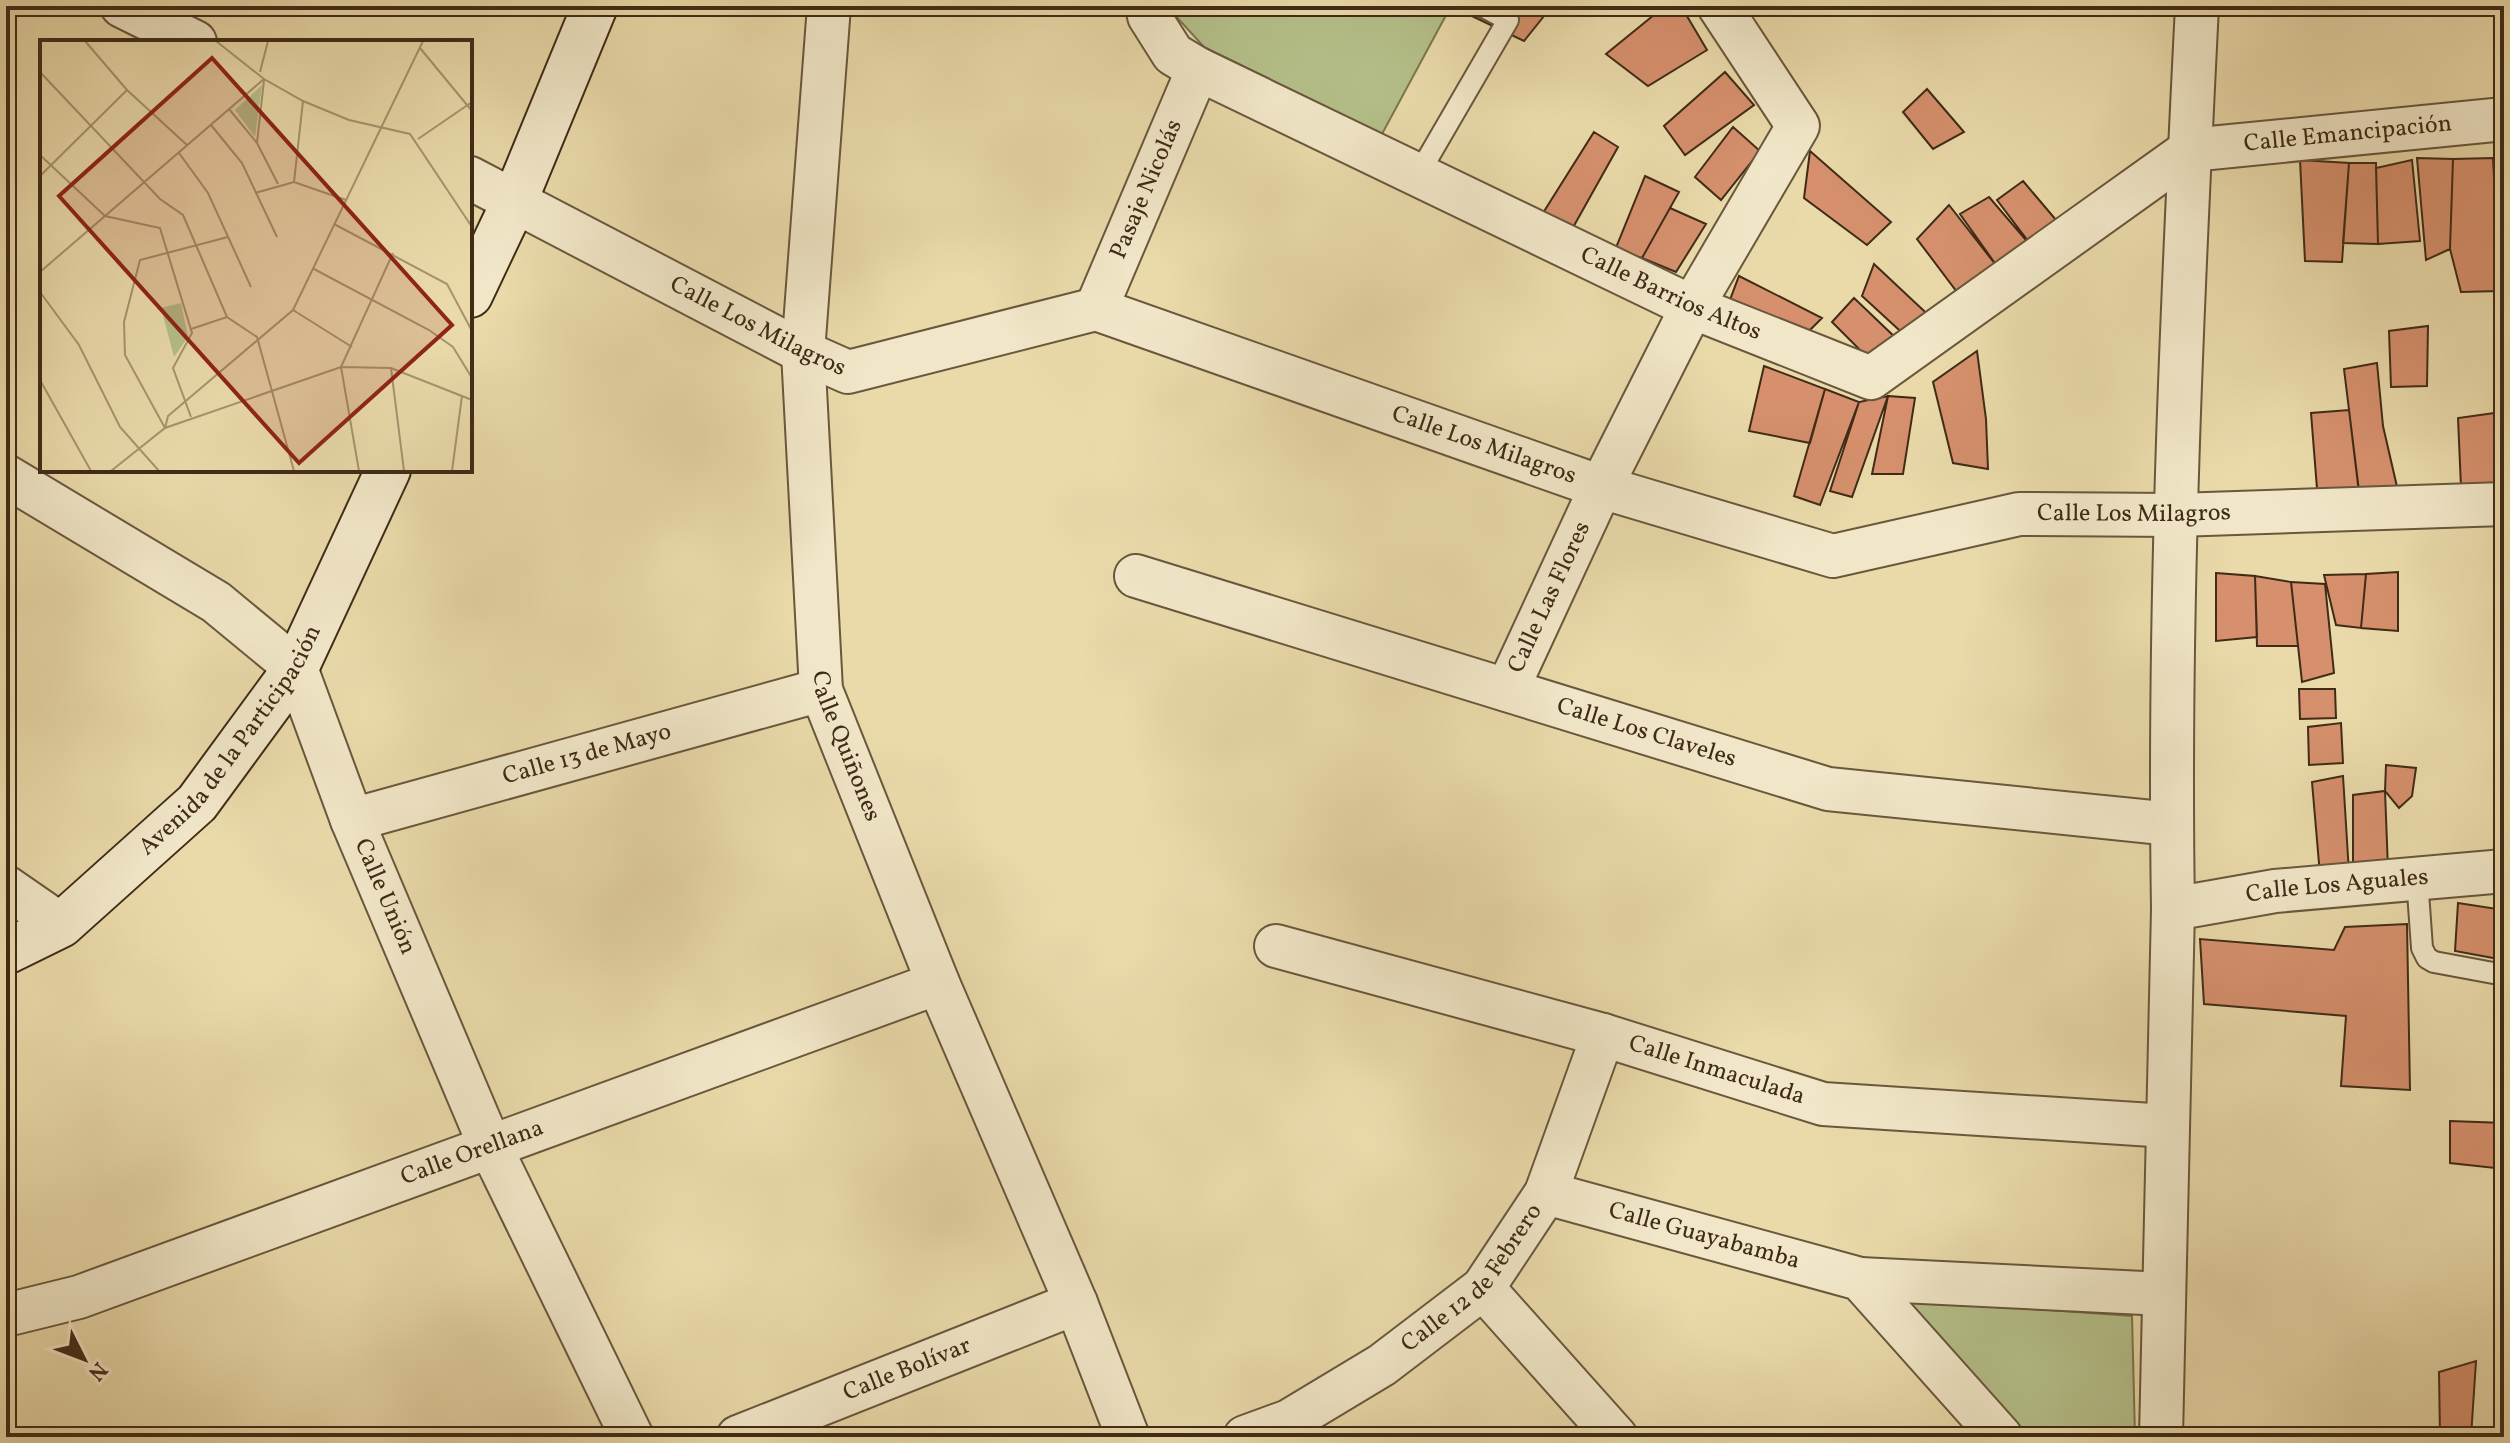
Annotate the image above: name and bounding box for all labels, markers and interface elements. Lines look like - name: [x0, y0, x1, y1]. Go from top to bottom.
- inset map: [40, 40, 472, 472]
- street label: Calle Emancipación: [2242, 107, 2454, 162]
- street label: Pasaje Nicolás: [1102, 114, 1192, 265]
- street label: Calle Barrios Altos: [1574, 239, 1766, 350]
- street label: Calle Los Milagros: [663, 268, 851, 386]
- street label: Calle Los Milagros: [1387, 397, 1581, 494]
- street label: Calle Los Milagros: [2037, 496, 2231, 532]
- street label: Calle Las Flores: [1500, 516, 1600, 679]
- street label: Avenida de la Participación: [132, 620, 330, 864]
- street label: Calle Quiñones: [803, 670, 889, 827]
- street label: Calle Los Claveles: [1552, 689, 1740, 777]
- street label: Calle 13 de Mayo: [499, 715, 675, 794]
- street label: Calle Unión: [345, 833, 424, 960]
- street label: Calle Los Aguales: [2243, 861, 2430, 913]
- street label: Calle Inmaculada: [1624, 1027, 1809, 1114]
- street label: Calle Orellana: [396, 1112, 549, 1195]
- street label: Calle Guayabamba: [1605, 1194, 1804, 1279]
- street label: Calle 12 de Febrero: [1394, 1197, 1551, 1361]
- north arrow: [44, 1319, 124, 1399]
- street label: Calle Bolívar: [838, 1329, 976, 1411]
- text: N: [80, 1354, 114, 1387]

